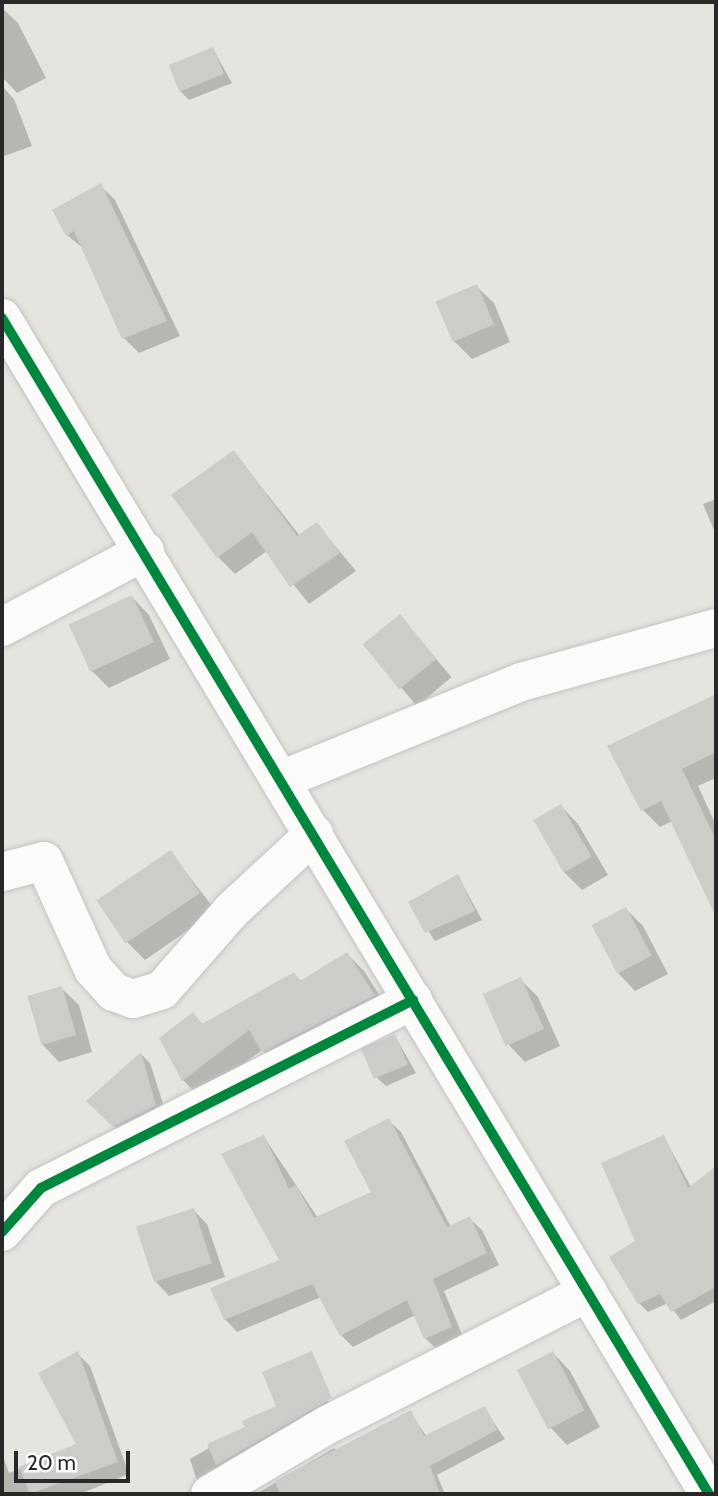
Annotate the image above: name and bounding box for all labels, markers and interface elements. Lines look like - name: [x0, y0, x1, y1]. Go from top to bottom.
- scale bar: [18, 1436, 133, 1480]
- text: 20 m: [27, 1450, 76, 1475]

